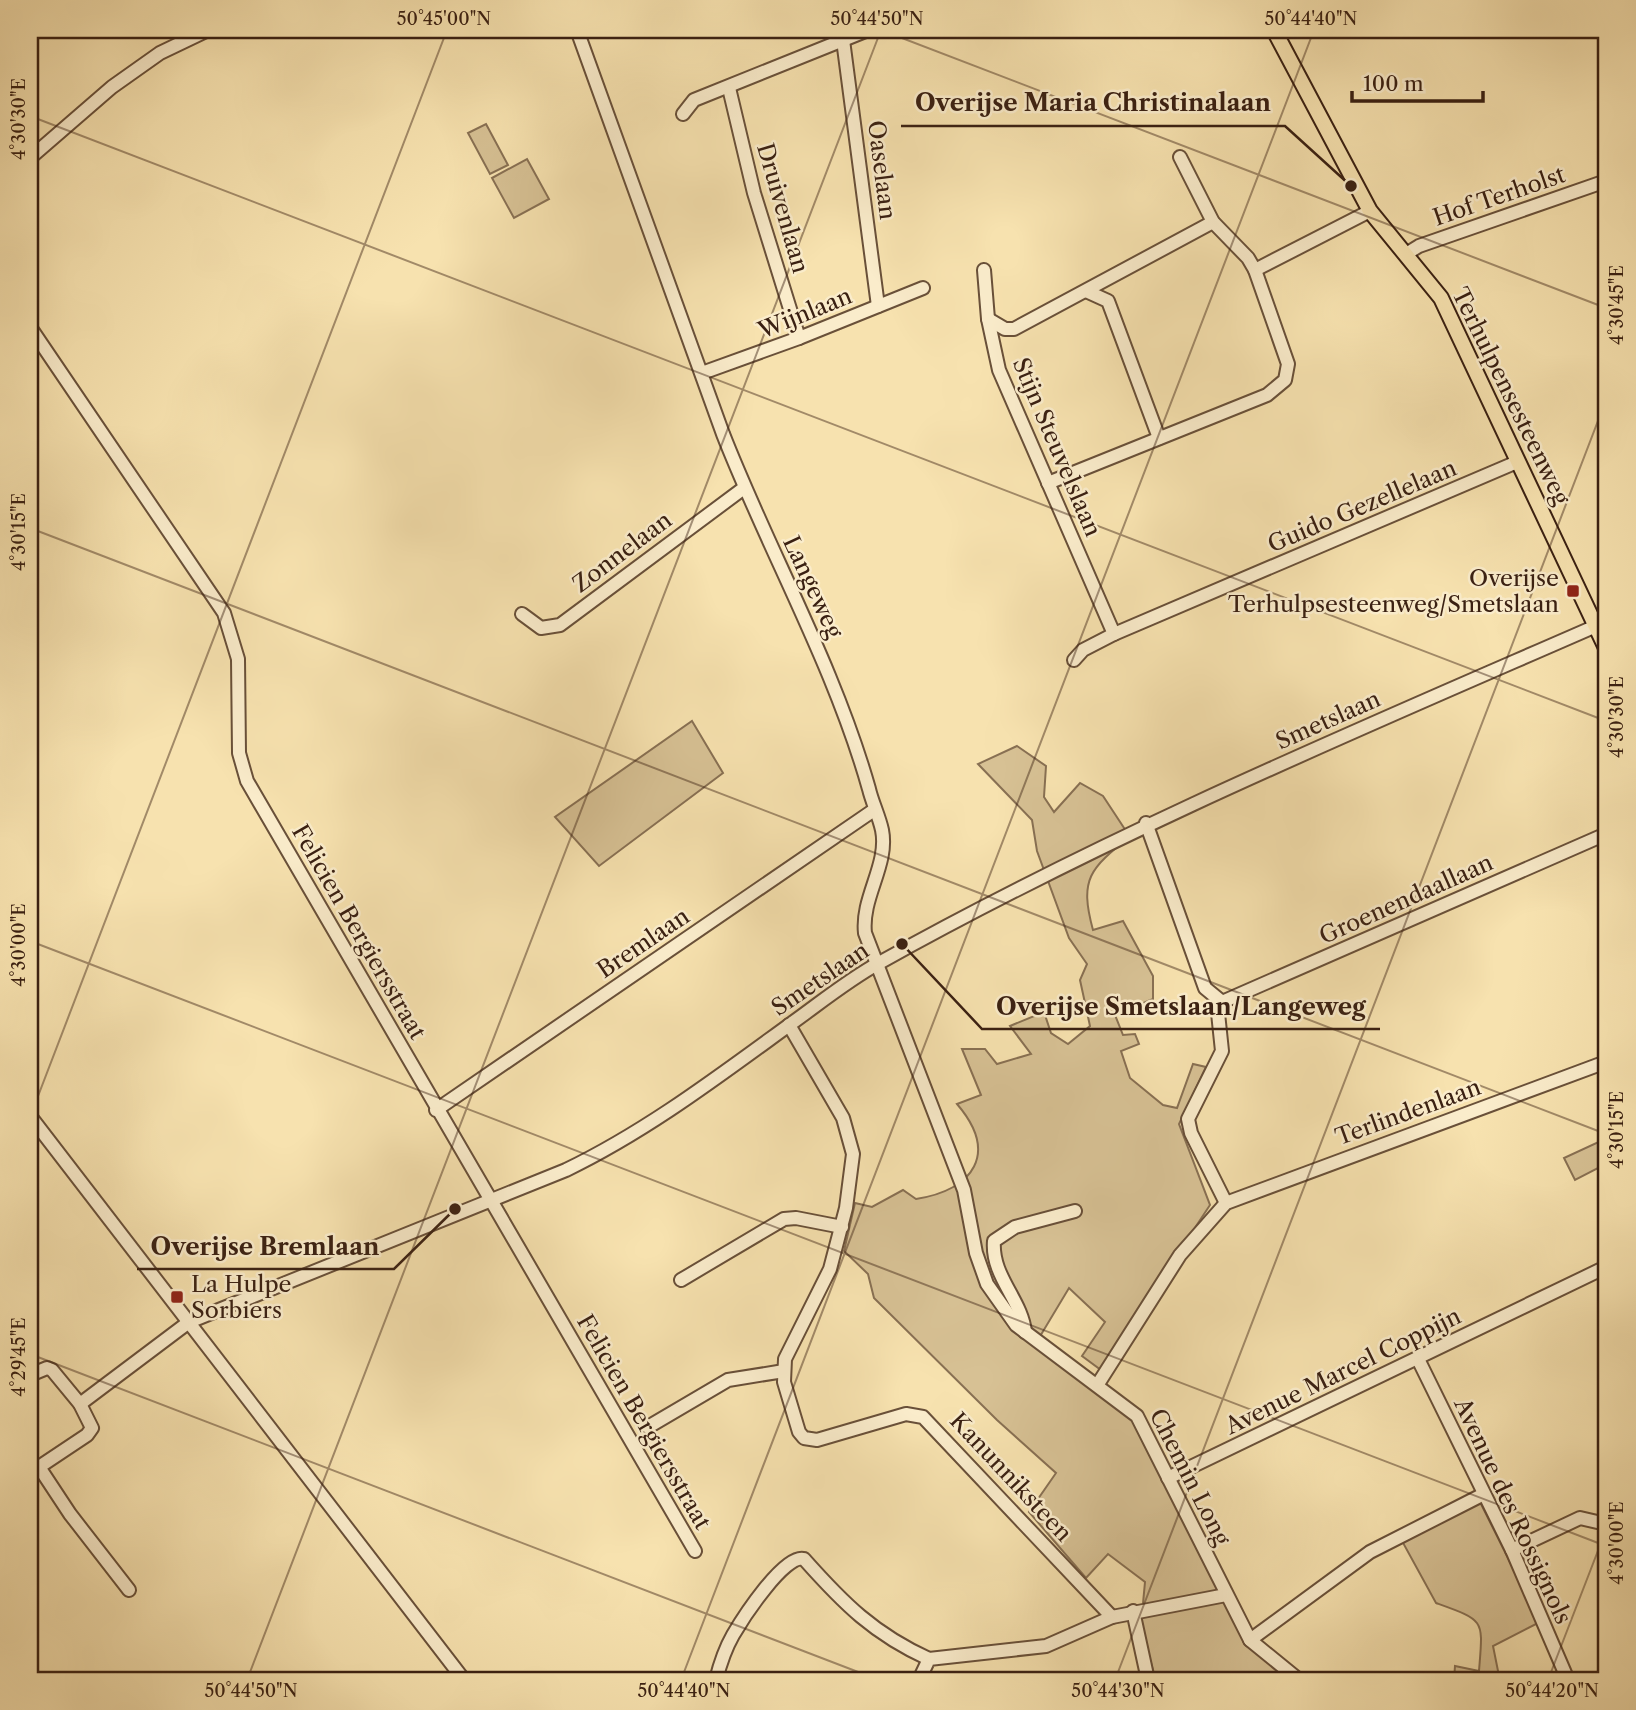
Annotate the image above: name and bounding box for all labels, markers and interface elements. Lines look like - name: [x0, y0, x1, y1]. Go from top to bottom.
- text: 50°45'00"N: [397, 8, 491, 30]
- text: 50°44'50"N: [830, 8, 924, 30]
- text: 50°44'40"N: [1265, 8, 1358, 30]
- scale bar: [1352, 60, 1484, 104]
- text: 100 m: [1363, 71, 1424, 96]
- text: 4°30'30"E: [8, 78, 30, 160]
- callout: Overijse Maria Christinalaan: [901, 81, 1285, 126]
- text: Overijse Maria Christinalaan: [915, 88, 1272, 117]
- street label: Oaselaan: [862, 119, 902, 221]
- street label: Druivenlaan: [751, 140, 815, 276]
- street label: Hof Terholst: [1429, 160, 1569, 232]
- text: 4°30'45"E: [1606, 265, 1628, 345]
- street label: Wijnlaan: [753, 282, 856, 345]
- street label: Terhulpensesteenweg: [1446, 283, 1576, 510]
- street label: Stijn Steuvelslaan: [1007, 353, 1107, 541]
- street label: Guido Gezellelaan: [1264, 454, 1460, 558]
- text: 4°30'15"E: [8, 493, 30, 571]
- street label: Zonnelaan: [567, 506, 677, 598]
- street label: Langeweg: [777, 531, 849, 643]
- place label: Overijse Terhulpsesteenweg/Smetslaan: [1228, 564, 1559, 618]
- marker: Overijse Terhulpsesteenweg/Smetslaan: [1565, 583, 1581, 599]
- text: 4°30'30"E: [1606, 676, 1628, 758]
- street label: Smetslaan: [1271, 684, 1385, 756]
- street label: Felicien Bergiersstraat: [286, 820, 432, 1044]
- street label: Groenendaallaan: [1315, 848, 1497, 950]
- street label: Bremlaan: [592, 902, 694, 984]
- text: 4°30'00"E: [8, 903, 30, 987]
- street label: Smetslaan: [766, 936, 874, 1022]
- callout: Overijse Smetslaan/Langeweg: [982, 984, 1380, 1029]
- text: Overijse Smetslaan/Langeweg: [996, 992, 1367, 1021]
- street label: Terlindenlaan: [1332, 1073, 1484, 1151]
- text: 4°30'15"E: [1606, 1091, 1628, 1169]
- callout: Overijse Bremlaan: [137, 1224, 394, 1269]
- text: Overijse Bremlaan: [151, 1232, 380, 1261]
- place label: La Hulpe Sorbiers: [191, 1270, 291, 1324]
- marker: La Hulpe Sorbiers: [169, 1289, 185, 1305]
- street label: Avenue Marcel Coppijn: [1220, 1302, 1465, 1441]
- street label: Felicien Bergiersstraat: [571, 1310, 717, 1534]
- text: 4°29'45"E: [8, 1317, 30, 1397]
- street label: Avenue des Rossignols: [1448, 1393, 1578, 1628]
- street label: Chemin Long: [1144, 1404, 1237, 1551]
- street label: Kanunniksteen: [944, 1407, 1078, 1547]
- text: 4°30'00"E: [1606, 1501, 1628, 1585]
- text: 50°44'50"N: [204, 1680, 298, 1702]
- text: 50°44'40"N: [638, 1680, 731, 1702]
- text: 50°44'30"N: [1071, 1680, 1165, 1702]
- text: 50°44'20"N: [1505, 1680, 1599, 1702]

